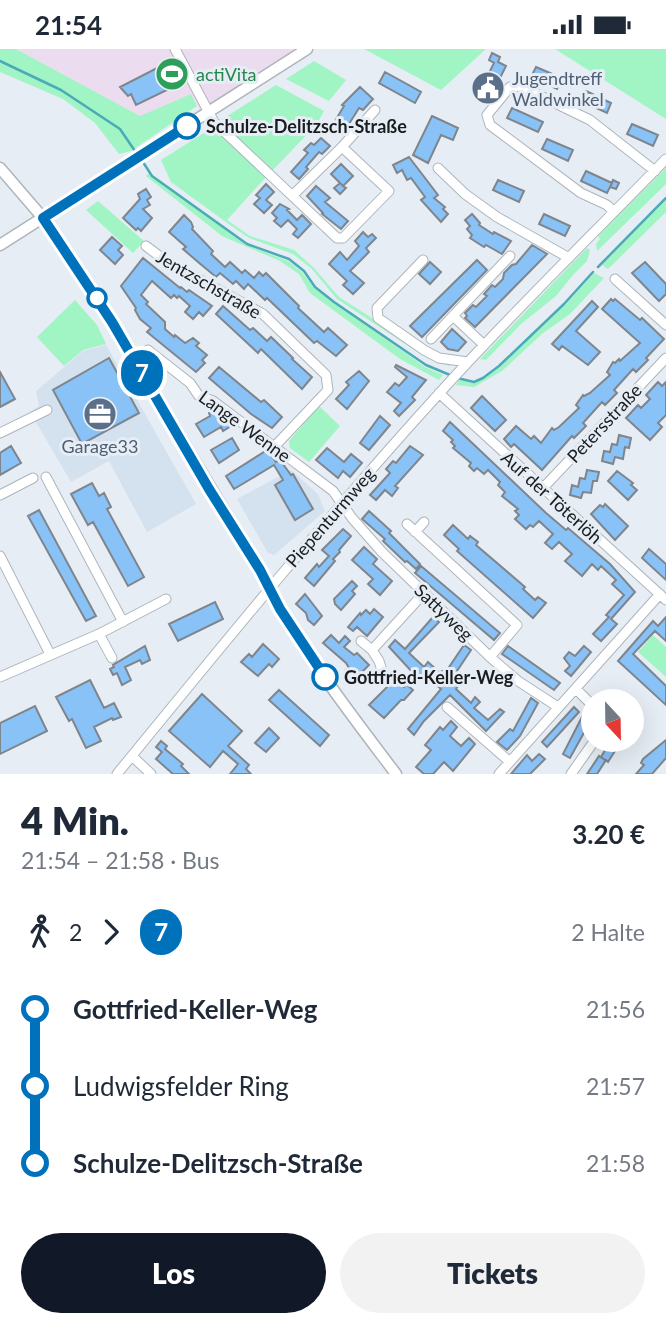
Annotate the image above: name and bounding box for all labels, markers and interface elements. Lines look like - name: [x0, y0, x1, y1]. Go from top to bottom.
- text: 21:54: [35, 9, 102, 41]
- sports icon: actiVita: [153, 55, 191, 93]
- place label: actiVita: [196, 63, 257, 85]
- place label: Jugendtreff Waldwinkel: [512, 67, 604, 110]
- public building icon: Jugendtreff Waldwinkel: [469, 69, 507, 107]
- marker: Schulze-Delitzsch-Straße: [174, 113, 200, 139]
- place label: Schulze-Delitzsch-Straße: [206, 115, 407, 137]
- street label: Jentzschstraße: [153, 245, 265, 323]
- unlabelled marker: [87, 288, 107, 308]
- line badge: 7: [119, 350, 165, 396]
- text: 7: [135, 358, 149, 387]
- street label: Petersstraße: [562, 379, 646, 467]
- street label: Lange Wenne: [195, 385, 295, 467]
- office icon: Garage33: [81, 395, 119, 433]
- place label: Garage33: [62, 435, 139, 457]
- street label: Auf der Töterlöh: [497, 446, 607, 548]
- street label: Piepenturmweg: [281, 463, 379, 571]
- street label: Sattyweg: [410, 579, 478, 645]
- marker: Gottfried-Keller-Weg: [312, 664, 338, 690]
- place label: Gottfried-Keller-Weg: [344, 666, 514, 688]
- north arrow: [581, 689, 644, 753]
- map controls: [581, 689, 644, 752]
- text: 4 Min.: [21, 797, 129, 843]
- text: 3.20 €: [572, 818, 645, 850]
- text: 21:54 – 21:58 · Bus: [21, 846, 220, 874]
- icon: walk: [21, 913, 59, 951]
- icon: forward: [92, 913, 130, 951]
- text: 7: [154, 917, 168, 946]
- text: 2: [69, 918, 82, 946]
- text: 2 Halte: [571, 918, 645, 946]
- text: Gottfried-Keller-Weg: [73, 993, 317, 1025]
- text: 21:56: [586, 995, 645, 1023]
- text: Ludwigsfelder Ring: [73, 1070, 289, 1102]
- text: 21:57: [586, 1072, 645, 1100]
- text: Schulze-Delitzsch-Straße: [73, 1147, 363, 1179]
- text: 21:58: [586, 1149, 645, 1177]
- button: Los: [21, 1233, 326, 1313]
- button: Tickets: [340, 1233, 645, 1313]

